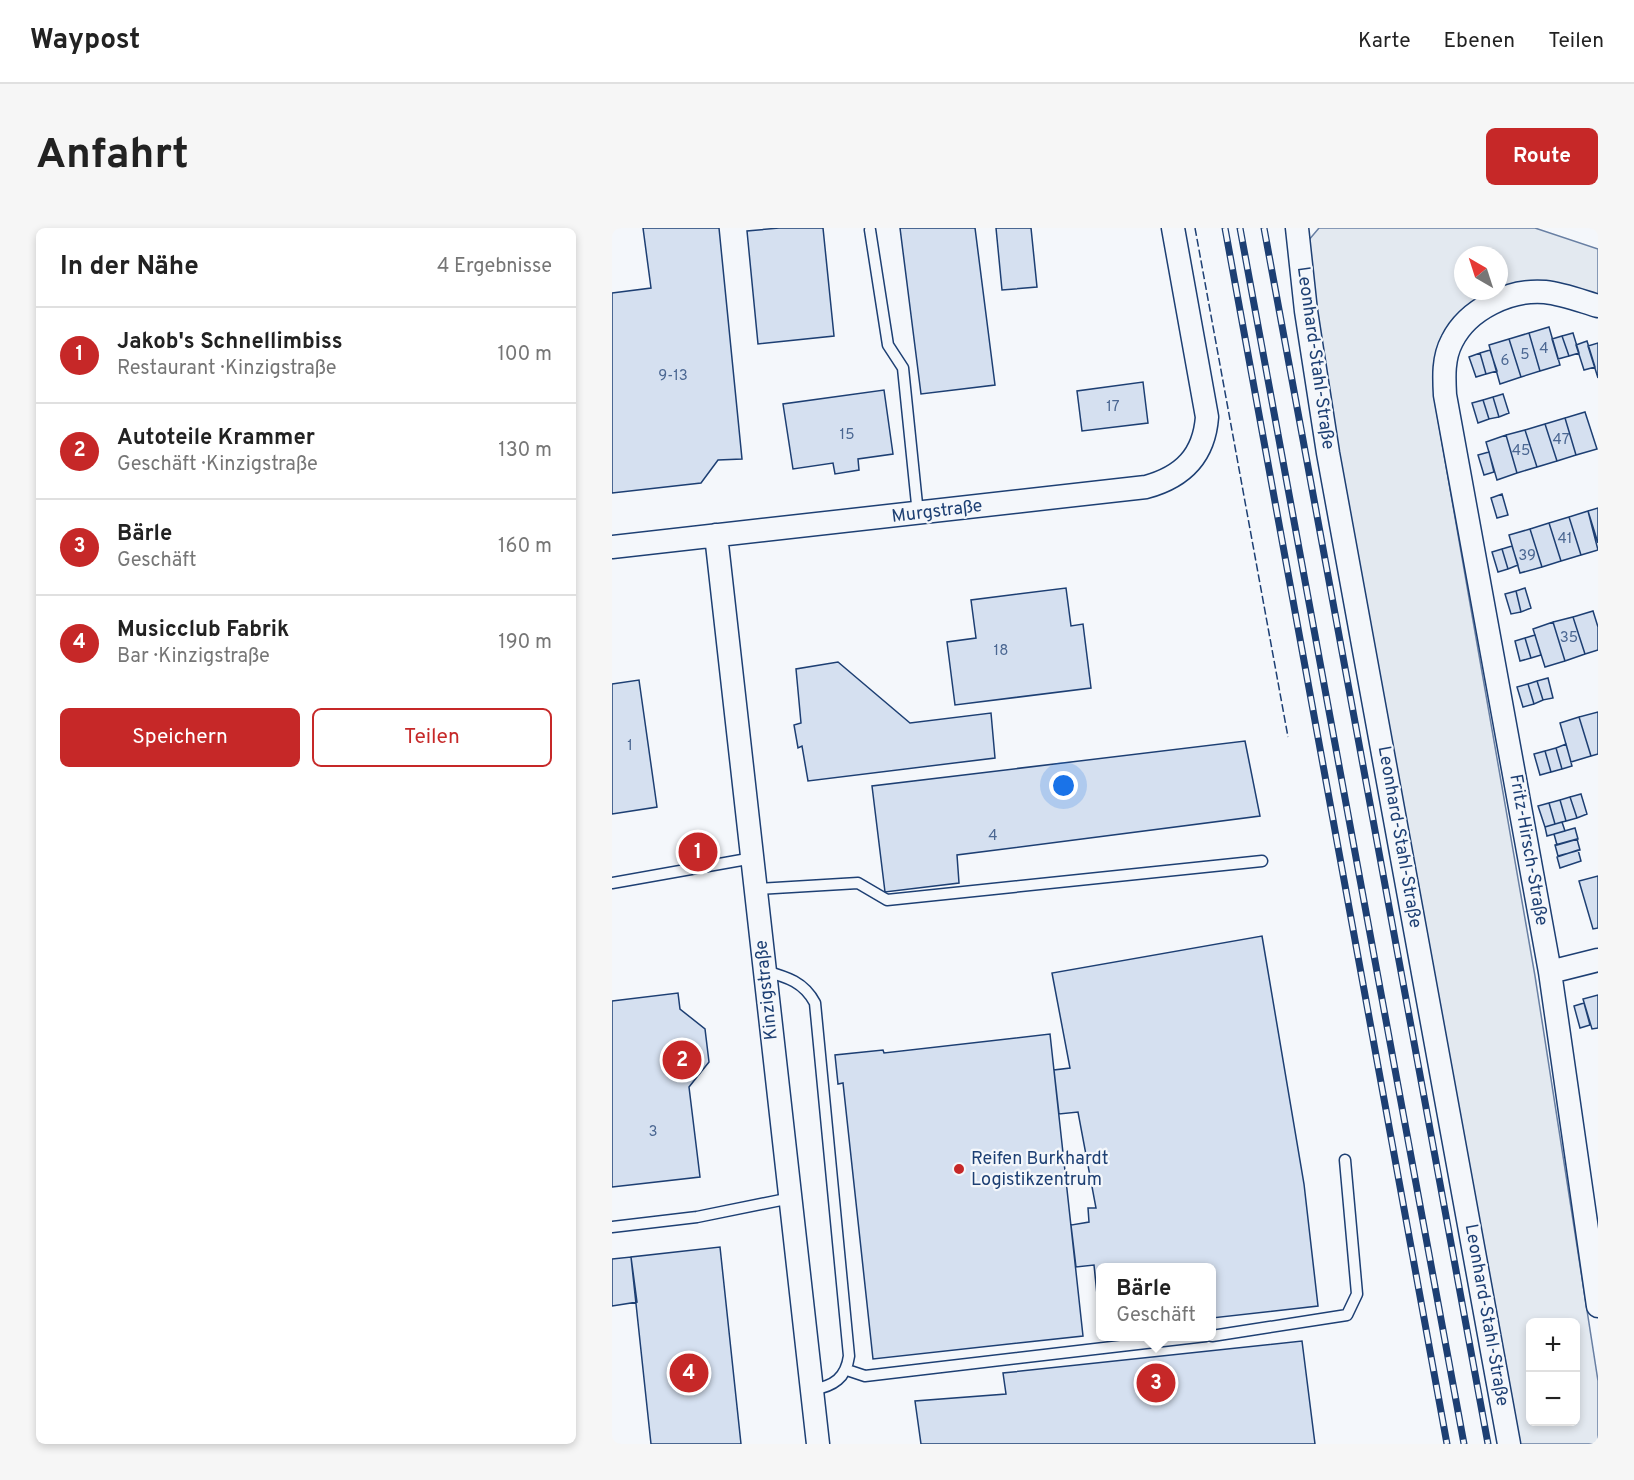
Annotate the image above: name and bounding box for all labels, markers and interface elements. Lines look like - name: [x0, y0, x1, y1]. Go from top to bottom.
- text: Waypost: [30, 23, 140, 59]
- text: Karte: [1358, 28, 1410, 55]
- text: Ebenen: [1443, 28, 1515, 55]
- text: Teilen: [1548, 28, 1604, 55]
- button: Route: [1486, 128, 1598, 185]
- text: Anfahrt: [36, 130, 189, 183]
- north arrow: [1454, 246, 1508, 300]
- text: In der Nähe: [60, 251, 199, 284]
- text: 4 Ergebnisse: [437, 254, 552, 280]
- street label: Leonhard-Stahl-Straße: [1291, 265, 1339, 451]
- text: Jakob's Schnellimbiss: [117, 329, 343, 356]
- house number: 4: [1539, 340, 1549, 359]
- text: 1: [76, 342, 84, 368]
- text: 100 m: [497, 342, 552, 368]
- house number: 5: [1520, 346, 1530, 365]
- house number: 6: [1501, 352, 1510, 371]
- text: Restaurant · Kinzigstraße: [117, 356, 337, 382]
- house number: 9-13: [658, 367, 688, 386]
- house number: 17: [1106, 398, 1120, 417]
- text: Autoteile Krammer: [117, 425, 315, 452]
- house number: 15: [840, 426, 854, 445]
- house number: 47: [1553, 431, 1570, 450]
- text: 2: [73, 438, 86, 464]
- text: 130 m: [498, 438, 552, 464]
- house number: 45: [1512, 442, 1530, 461]
- text: Geschäft · Kinzigstraße: [117, 452, 318, 478]
- street label: Murgstraße: [890, 495, 984, 529]
- text: Bärle: [117, 521, 172, 548]
- house number: 41: [1558, 530, 1572, 549]
- text: 3: [74, 534, 86, 560]
- text: 160 m: [498, 534, 552, 560]
- house number: 39: [1518, 547, 1536, 566]
- text: Geschäft: [117, 548, 197, 574]
- text: Musicclub Fabrik: [117, 617, 289, 644]
- house number: 35: [1560, 629, 1578, 648]
- text: 4: [73, 630, 86, 656]
- text: 190 m: [498, 630, 552, 656]
- house number: 18: [994, 642, 1008, 661]
- text: Bar · Kinzigstraße: [117, 644, 270, 670]
- button: Speichern: [60, 708, 300, 767]
- button: Teilen: [312, 708, 552, 767]
- house number: 1: [627, 737, 633, 756]
- street label: Leonhard-Stahl-Straße: [1372, 744, 1426, 930]
- your location: [1049, 771, 1078, 800]
- street label: Fritz-Hirsch-Straße: [1503, 772, 1553, 928]
- house number: 4: [988, 827, 998, 846]
- pin: 1: [678, 830, 718, 874]
- street label: Kinzigstraße: [750, 939, 784, 1041]
- pin: 2: [662, 1038, 702, 1082]
- house number: 3: [648, 1123, 658, 1142]
- place label: Reifen Burkhardt Logistikzentrum: [971, 1148, 1109, 1192]
- marker: Reifen Burkhardt Logistikzentrum: [952, 1162, 966, 1176]
- street label: Leonhard-Stahl-Straße: [1459, 1222, 1513, 1408]
- popup: [1096, 1263, 1216, 1341]
- text: Bärle: [1116, 1276, 1171, 1303]
- text: Geschäft: [1116, 1303, 1196, 1329]
- map controls: [1526, 1318, 1580, 1426]
- button: +: [1526, 1318, 1580, 1372]
- pin: 4: [670, 1350, 709, 1396]
- pin: 3: [1136, 1360, 1176, 1406]
- button: −: [1526, 1372, 1580, 1426]

